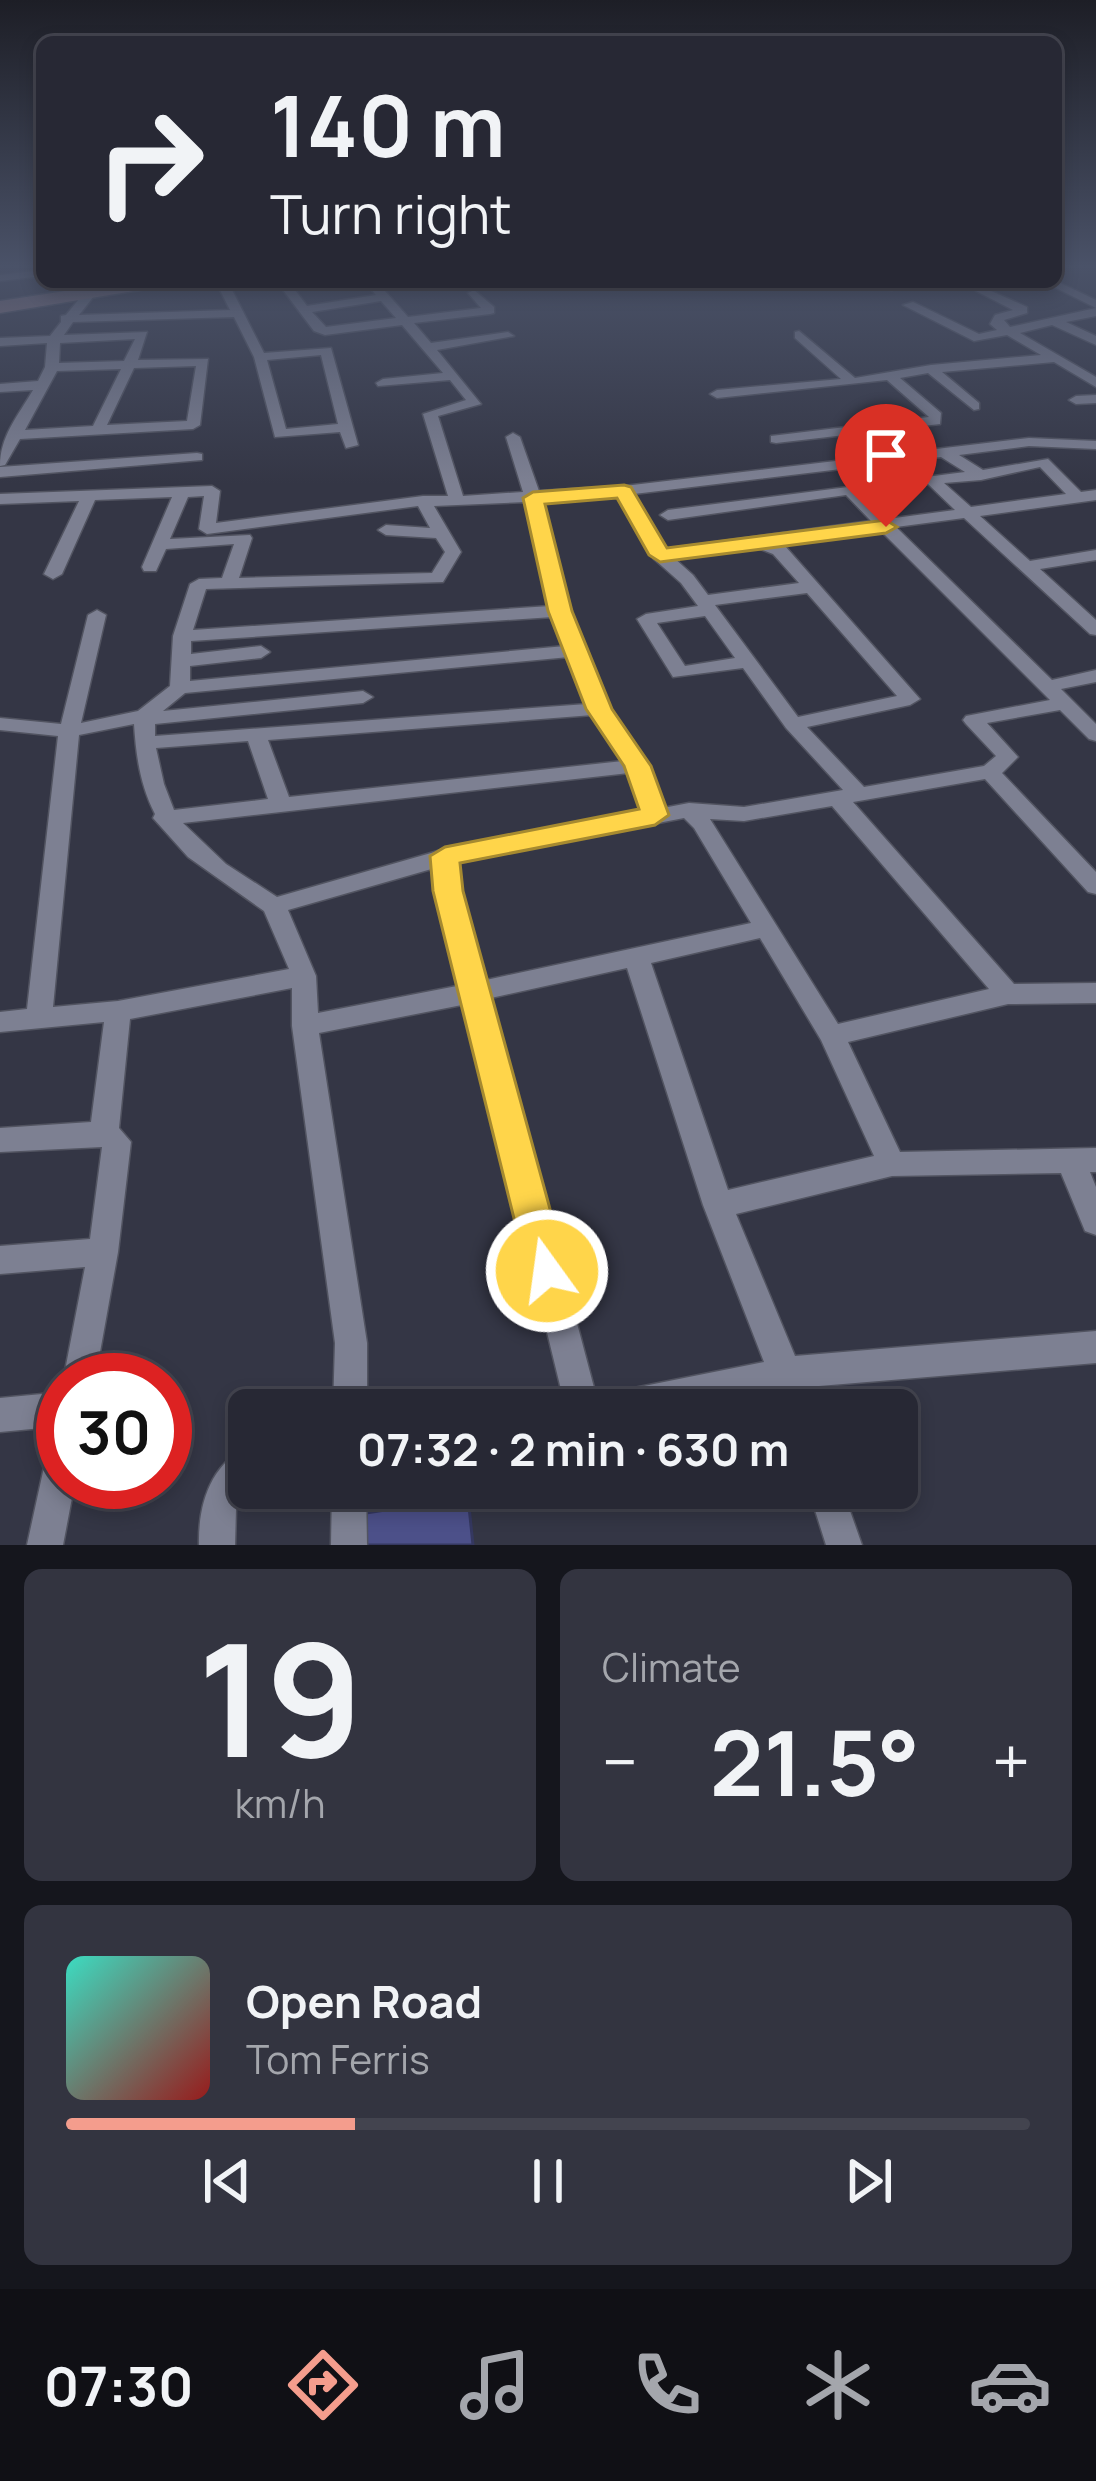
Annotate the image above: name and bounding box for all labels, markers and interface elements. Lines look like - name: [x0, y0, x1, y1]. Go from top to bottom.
- text: 140 m: [270, 67, 506, 182]
- icon: right: [72, 84, 228, 240]
- text: Turn right: [270, 176, 512, 250]
- pin: [835, 404, 937, 527]
- icon: arrive: [853, 422, 919, 488]
- position arrow: [484, 1208, 610, 1334]
- speed limit sign: 30: [36, 1353, 192, 1509]
- text: 07:32 · 2 min · 630 m: [357, 1418, 789, 1480]
- text: 19: [197, 1591, 363, 1804]
- text: Climate: [602, 1640, 741, 1694]
- text: 21.5°: [710, 1700, 920, 1823]
- text: −: [602, 1716, 638, 1806]
- text: +: [992, 1716, 1030, 1806]
- text: km/h: [235, 1776, 325, 1830]
- text: Open Road: [246, 1970, 482, 2032]
- text: Tom Ferris: [246, 2032, 430, 2086]
- icon: previous: [194, 2148, 260, 2214]
- icon: pause: [515, 2148, 581, 2214]
- icon: next: [836, 2148, 902, 2214]
- icon: directions: [281, 2343, 365, 2427]
- icon: music: [453, 2343, 537, 2427]
- icon: phone: [625, 2343, 709, 2427]
- icon: climate: [796, 2343, 880, 2427]
- icon: car: [968, 2343, 1052, 2427]
- text: 07:30: [44, 2348, 194, 2422]

